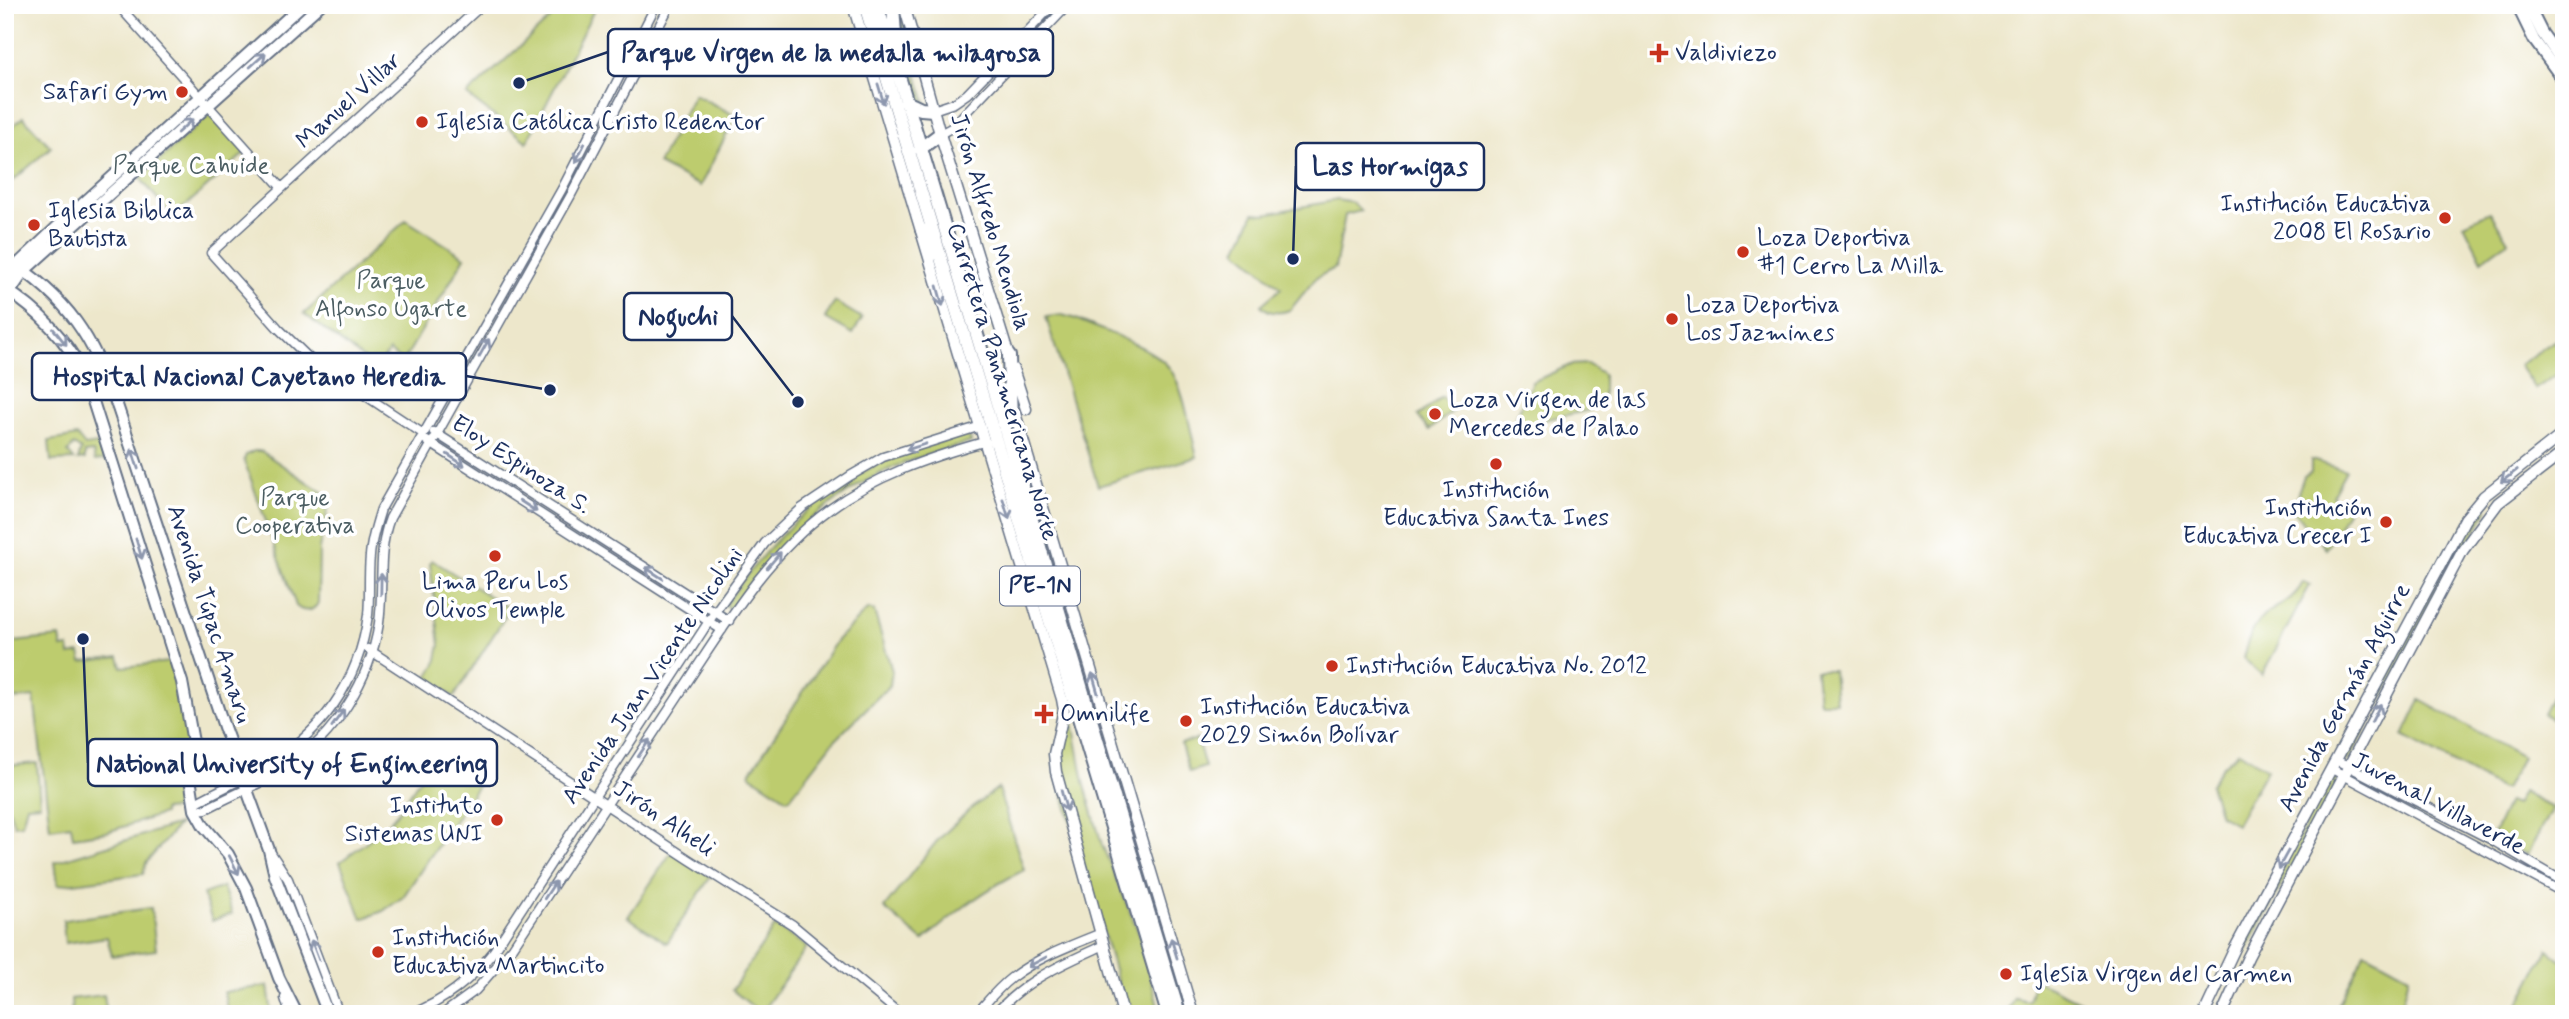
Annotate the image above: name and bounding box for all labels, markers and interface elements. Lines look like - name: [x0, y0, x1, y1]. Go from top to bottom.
- callout: Parque Virgen de la medalla milagrosa: [608, 29, 1053, 76]
- text: Parque Virgen de la medalla milagrosa: [621, 37, 1041, 74]
- place label: Valdiviezo: [1675, 38, 1777, 69]
- marker: Valdiviezo: [1649, 43, 1669, 63]
- street label: Manuel Villar: [290, 46, 408, 156]
- one-way arrow: [249, 52, 266, 69]
- place label: Safari Gym: [43, 77, 168, 108]
- one-way arrow: [875, 83, 888, 105]
- marker: Safari Gym: [174, 84, 190, 100]
- place label: Iglesia Católica Cristo Redentor: [436, 107, 764, 138]
- street label: Jirón Alfredo Mendiola: [942, 110, 1038, 334]
- marker: Iglesia Católica Cristo Redentor: [414, 114, 430, 130]
- one-way arrow: [176, 118, 193, 135]
- one-way arrow: [573, 142, 587, 163]
- callout: Las Hormigas: [1296, 143, 1484, 190]
- park label: Parque Cahuide: [113, 151, 269, 182]
- text: Las Hormigas: [1312, 151, 1468, 188]
- place label: Institución Educativa 2008 El Rosario: [2220, 189, 2431, 248]
- place label: Iglesia Biblica Bautista: [48, 196, 194, 255]
- marker: Institución Educativa 2008 El Rosario: [2437, 210, 2453, 226]
- marker: Iglesia Biblica Bautista: [26, 217, 42, 233]
- street label: Carretera Panamericana Norte: [939, 219, 1065, 545]
- place label: Loza Deportiva #1 Cerro La Milla: [1757, 223, 1944, 282]
- marker: Loza Deportiva #1 Cerro La Milla: [1735, 244, 1751, 260]
- park label: Parque Alfonso Ugarte: [315, 266, 467, 327]
- one-way arrow: [935, 284, 948, 306]
- place label: Loza Deportiva Los Jazmines: [1686, 290, 1840, 349]
- callout: Noguchi: [624, 293, 732, 340]
- text: Noguchi: [638, 301, 718, 338]
- marker: Loza Deportiva Los Jazmines: [1664, 311, 1680, 327]
- one-way arrow: [52, 328, 68, 346]
- one-way arrow: [478, 338, 491, 359]
- callout: Hospital Nacional Cayetano Heredia: [32, 353, 466, 400]
- text: Hospital Nacional Cayetano Heredia: [53, 361, 446, 395]
- place label: Loza Virgen de las Mercedes de Palao: [1449, 385, 1646, 444]
- marker: Loza Virgen de las Mercedes de Palao: [1427, 406, 1443, 422]
- street label: Eloy Espinoza S.: [445, 408, 597, 522]
- one-way arrow: [906, 441, 928, 454]
- one-way arrow: [128, 448, 140, 470]
- one-way arrow: [445, 453, 465, 467]
- marker: Institución Educativa Santa Ines: [1488, 456, 1504, 472]
- one-way arrow: [2500, 469, 2518, 484]
- place label: Institución Educativa Santa Ines: [1383, 475, 1609, 534]
- park label: Parque Cooperativa: [235, 483, 355, 542]
- place label: Institución Educativa Crecer I: [2183, 493, 2372, 552]
- one-way arrow: [1000, 497, 1013, 519]
- one-way arrow: [518, 500, 538, 514]
- street label: Avenida Túpac Amaru: [159, 501, 259, 727]
- marker: Institución Educativa Crecer I: [2378, 514, 2394, 530]
- one-way arrow: [134, 538, 147, 560]
- street label: Avenida Juan Vicente Nicolini: [555, 542, 751, 810]
- marker: Lima Peru Los Olivos Temple: [487, 548, 503, 564]
- one-way arrow: [766, 551, 782, 569]
- one-way arrow: [645, 565, 664, 580]
- road number: PE-1N: [1000, 566, 1080, 606]
- place label: Lima Peru Los Olivos Temple: [422, 567, 568, 626]
- one-way arrow: [374, 573, 388, 596]
- street label: Avenida Germán Aguirre: [2272, 578, 2421, 819]
- place label: Institución Educativa No. 2012: [1346, 651, 1647, 682]
- marker: Institución Educativa No. 2012: [1324, 658, 1340, 674]
- one-way arrow: [1088, 672, 1101, 694]
- place label: Institución Educativa 2029 Simón Bolívar: [1200, 692, 1411, 751]
- place label: Omnilife: [1060, 699, 1150, 730]
- one-way arrow: [2370, 703, 2383, 724]
- marker: Omnilife: [1034, 704, 1054, 724]
- one-way arrow: [330, 709, 345, 728]
- marker: Institución Educativa 2029 Simón Bolívar: [1178, 713, 1194, 729]
- one-way arrow: [637, 738, 651, 758]
- callout: National University of Engineering: [88, 739, 497, 786]
- street label: Juvenal Villaverde: [2346, 745, 2530, 863]
- text: National University of Engineering: [96, 748, 488, 785]
- street label: Jirón Alheli: [607, 774, 721, 864]
- one-way arrow: [1058, 790, 1071, 812]
- place label: Instituto Sistemas UNI: [345, 791, 483, 850]
- marker: Instituto Sistemas UNI: [489, 812, 505, 828]
- one-way arrow: [2276, 849, 2289, 870]
- one-way arrow: [228, 855, 242, 875]
- one-way arrow: [544, 880, 558, 900]
- place label: Institución Educativa Martincito: [392, 923, 605, 982]
- one-way arrow: [1166, 938, 1179, 960]
- one-way arrow: [307, 940, 320, 962]
- marker: Institución Educativa Martincito: [370, 944, 386, 960]
- one-way arrow: [1027, 956, 1048, 969]
- place label: Iglesia Virgen del Carmen: [2020, 959, 2292, 992]
- marker: Iglesia Virgen del Carmen: [1998, 966, 2014, 982]

